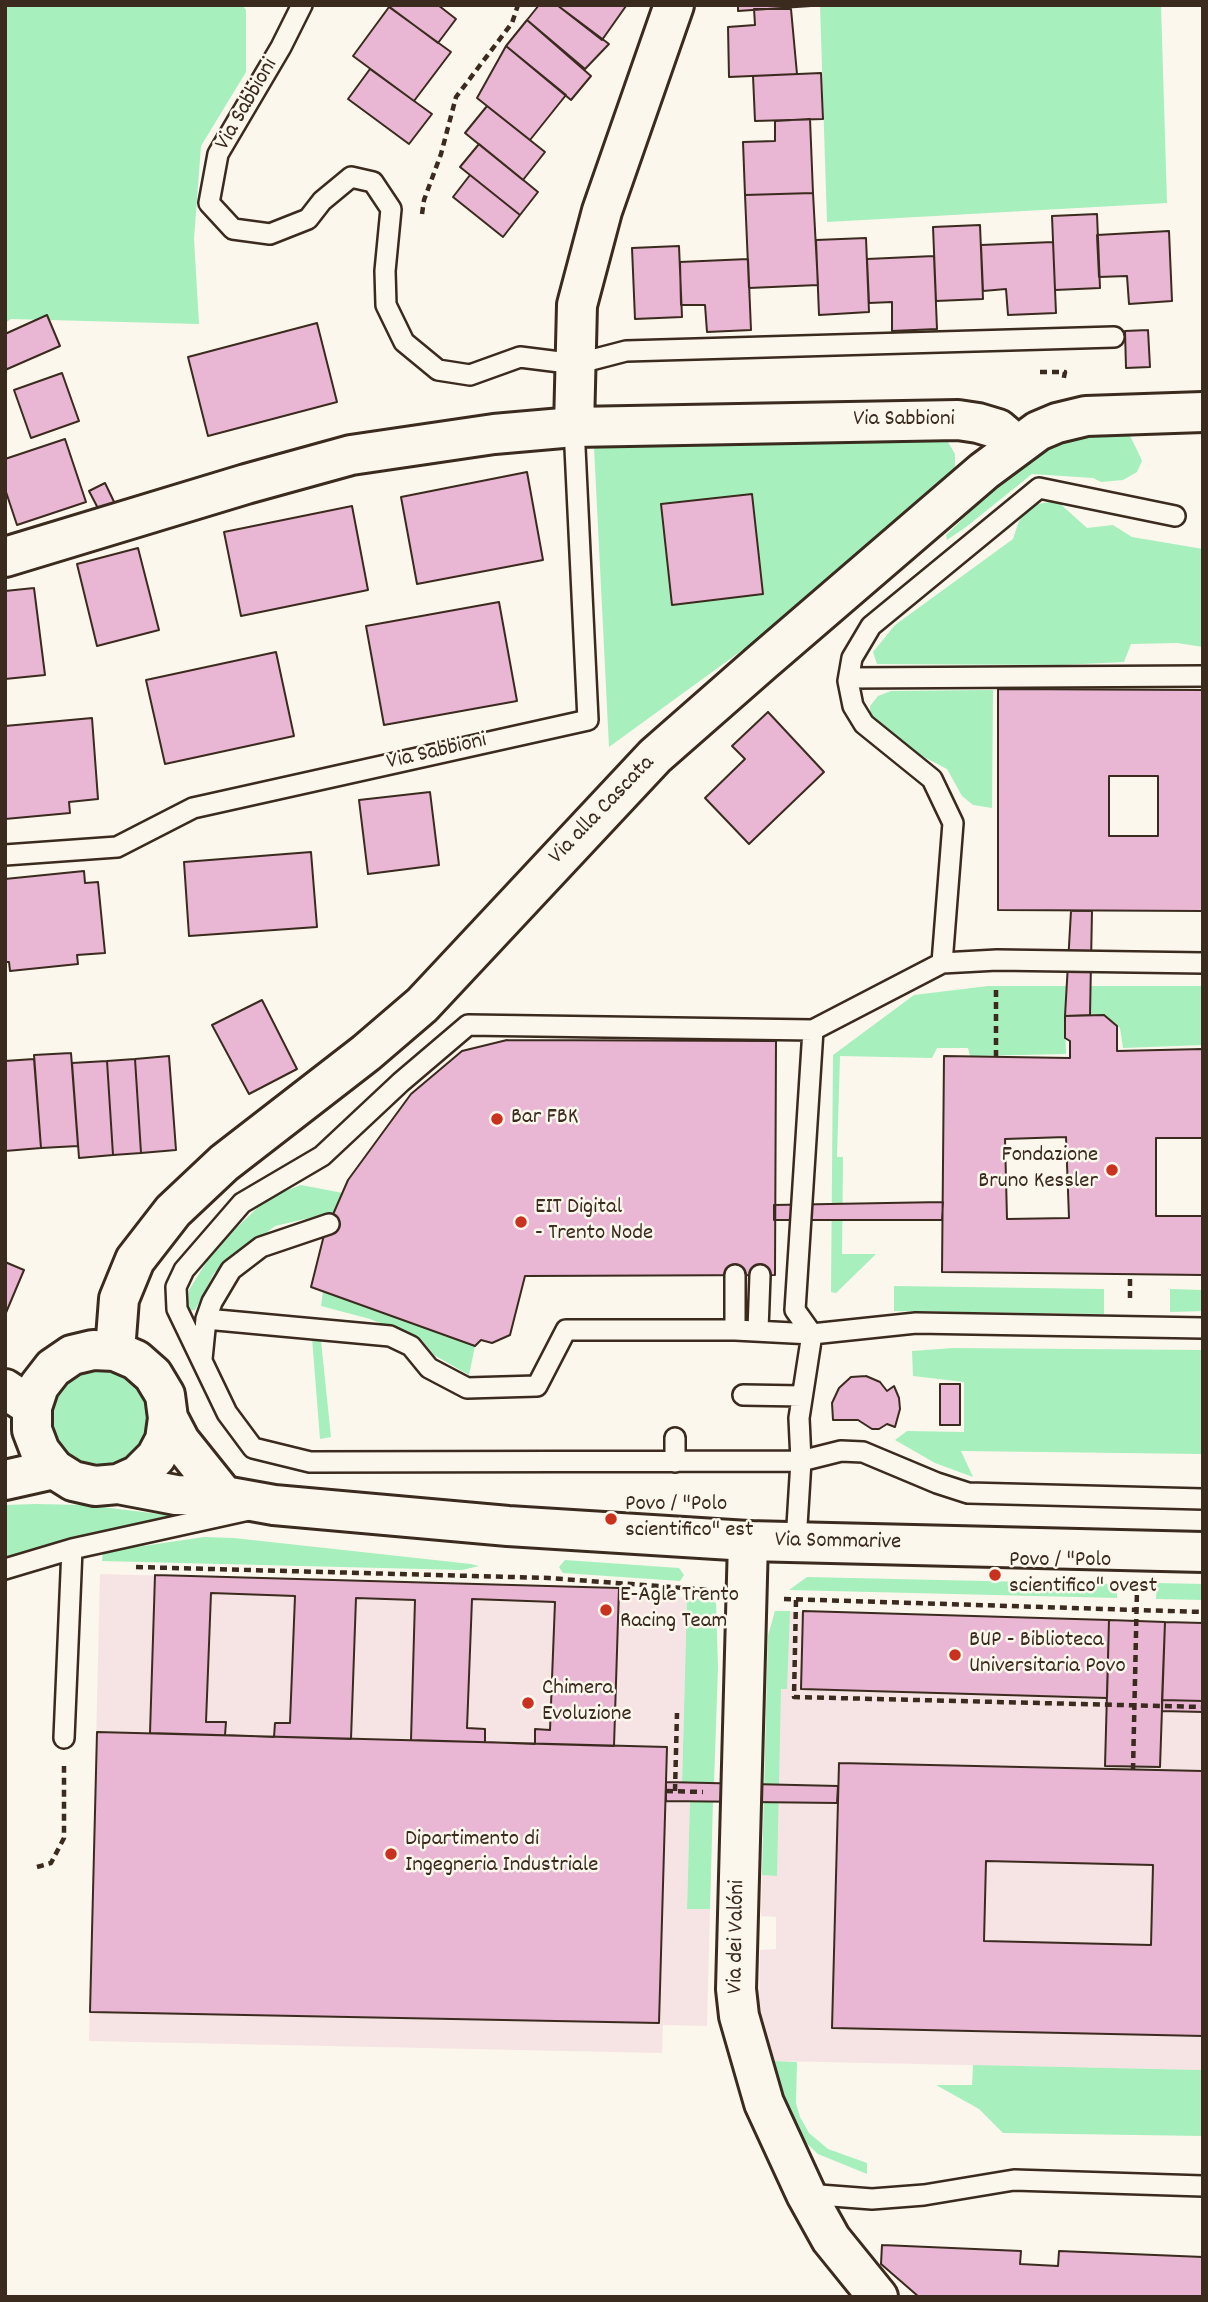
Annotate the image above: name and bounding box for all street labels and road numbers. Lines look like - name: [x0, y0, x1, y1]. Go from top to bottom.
- street label: Via Sabbioni: [211, 54, 285, 156]
- street label: Via Sabbioni: [853, 407, 955, 435]
- street label: Via Sabbioni: [384, 728, 490, 778]
- street label: Via alla Cascata: [544, 751, 662, 871]
- street label: Via Sommarive: [774, 1528, 902, 1558]
- street label: Via dei Valóni: [723, 1880, 753, 1994]

